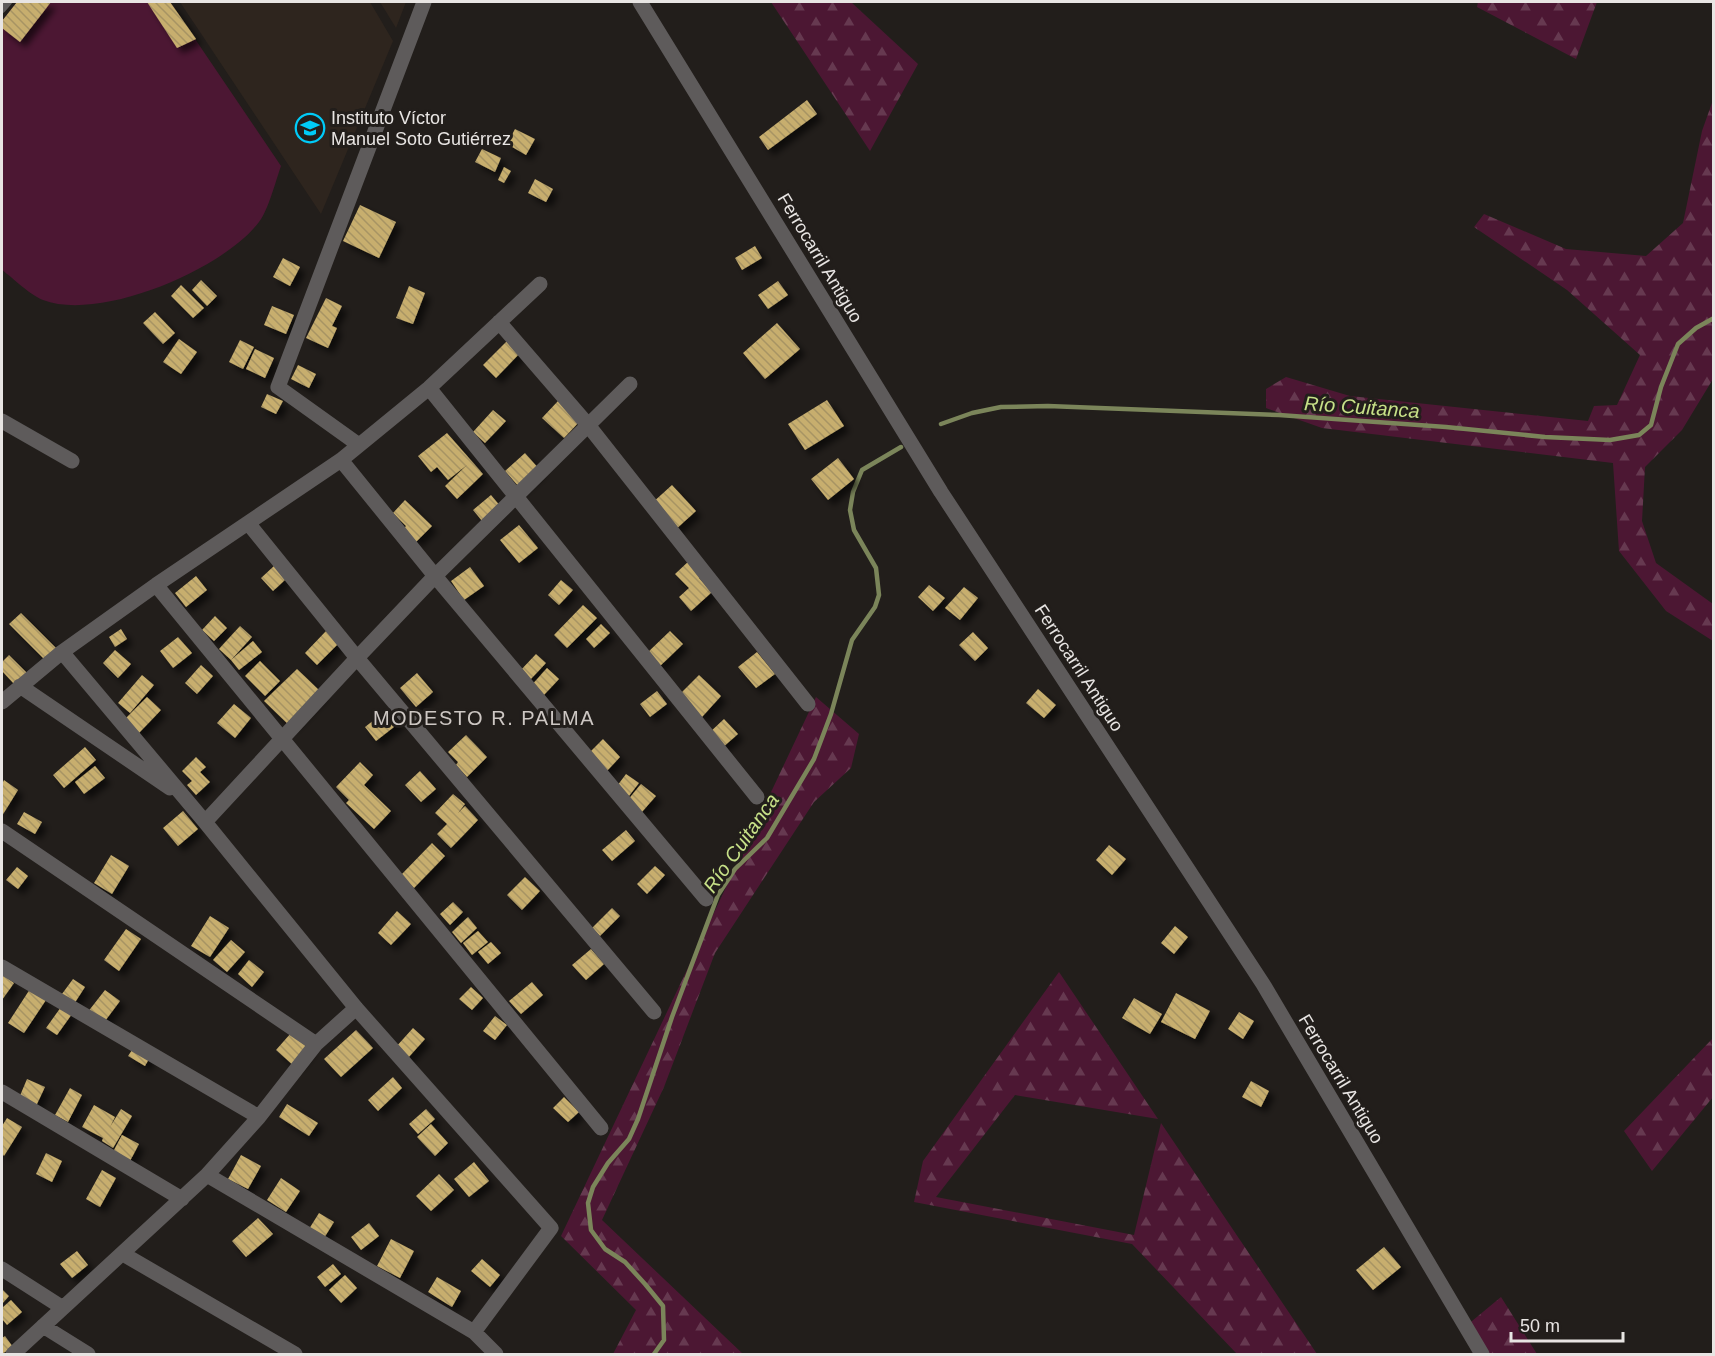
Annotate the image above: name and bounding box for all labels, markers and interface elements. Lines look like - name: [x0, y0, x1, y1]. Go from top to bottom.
- place label: Instituto Víctor Manuel Soto Gutiérrez: [331, 108, 511, 149]
- school or university icon: Instituto Víctor Manuel Soto Gutiérrez: [294, 112, 326, 144]
- street label: Ferrocarril Antiguo: [774, 190, 866, 326]
- water label: Río Cuitanca: [1304, 392, 1420, 422]
- street label: Ferrocarril Antiguo: [1031, 601, 1127, 735]
- district label: MODESTO R. PALMA: [373, 707, 595, 729]
- water label: Río Cuitanca: [699, 789, 783, 897]
- street label: Ferrocarril Antiguo: [1295, 1011, 1387, 1147]
- scale bar: [1511, 1305, 1624, 1343]
- text: 50 m: [1520, 1316, 1560, 1336]

